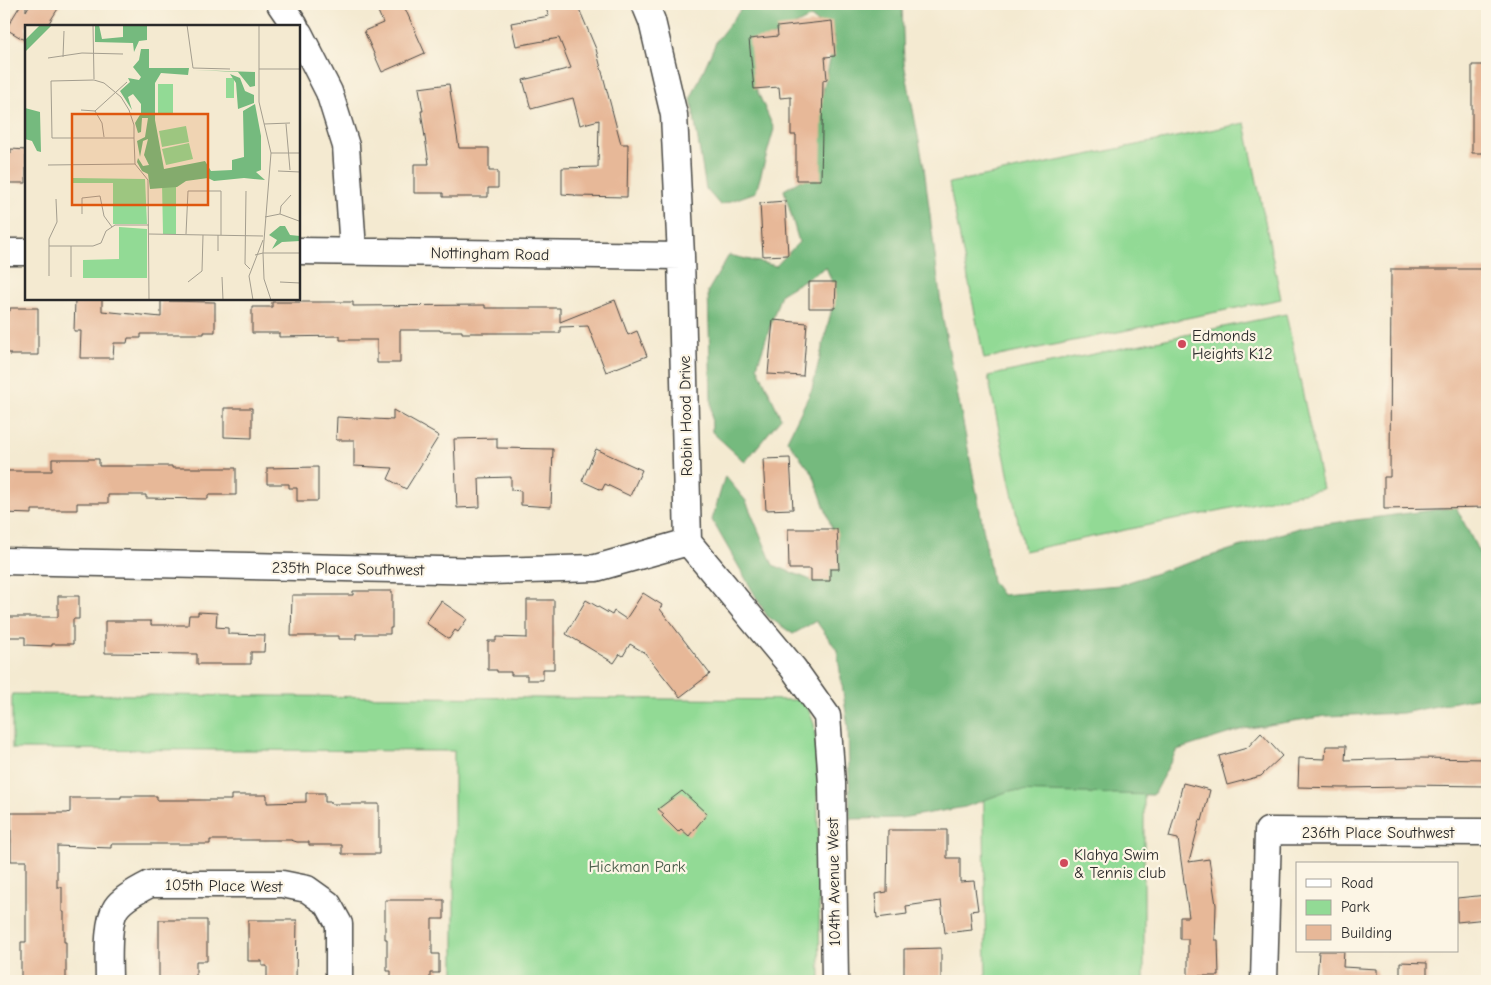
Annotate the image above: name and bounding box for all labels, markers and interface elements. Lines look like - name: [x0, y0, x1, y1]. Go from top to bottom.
- inset map: [25, 25, 300, 300]
- street label: Nottingham Road: [430, 244, 550, 264]
- place label: Edmonds Heights K12: [1192, 327, 1273, 363]
- marker: Edmonds Heights K12: [1176, 338, 1188, 350]
- street label: Robin Hood Drive: [676, 355, 696, 477]
- street label: 235th Place Southwest: [272, 559, 425, 579]
- street label: 104th Avenue West: [824, 817, 844, 946]
- street label: 236th Place Southwest: [1302, 824, 1455, 842]
- place label: Klahya Swim & Tennis club: [1074, 846, 1166, 882]
- marker: Klahya Swim & Tennis club: [1058, 857, 1070, 869]
- park label: Hickman Park: [589, 858, 686, 876]
- legend: [1296, 862, 1458, 952]
- text: Road: [1341, 874, 1373, 892]
- street label: 105th Place West: [165, 876, 283, 896]
- text: Park: [1341, 898, 1370, 916]
- text: Building: [1341, 924, 1392, 942]

